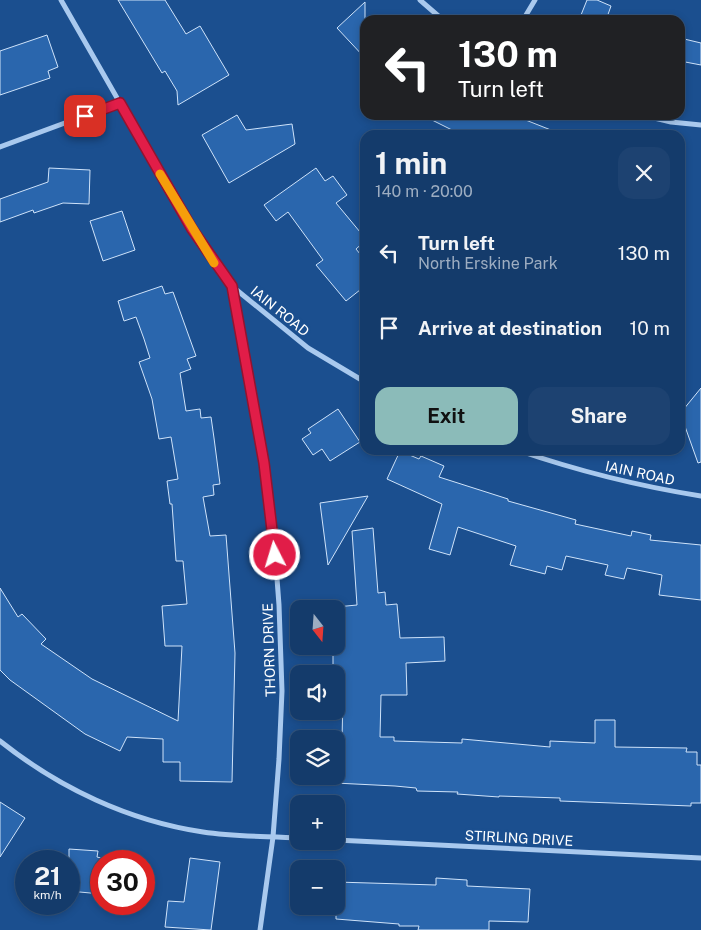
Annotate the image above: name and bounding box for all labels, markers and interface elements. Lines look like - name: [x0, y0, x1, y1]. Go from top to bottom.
- text: 130 m: [458, 34, 558, 75]
- icon: left: [375, 35, 440, 100]
- text: Turn left: [458, 76, 544, 102]
- pin: [64, 95, 106, 137]
- icon: arrive: [71, 102, 99, 130]
- text: 1 min: [375, 145, 447, 181]
- button: close: [618, 147, 670, 199]
- text: 140 m · 20:00: [375, 182, 473, 201]
- text: Turn left: [418, 232, 495, 254]
- icon: left: [375, 239, 403, 267]
- text: 130 m: [618, 242, 670, 264]
- text: North Erskine Park: [418, 254, 558, 273]
- street label: IAIN ROAD: [248, 283, 312, 339]
- icon: arrive: [375, 314, 403, 342]
- text: Arrive at destination: [418, 317, 602, 339]
- text: 10 m: [630, 317, 670, 339]
- button: Exit: [375, 387, 518, 445]
- button: Share: [528, 387, 670, 445]
- street label: IAIN ROAD: [604, 458, 676, 488]
- position arrow: [248, 528, 300, 580]
- north arrow: [290, 600, 345, 655]
- map controls: [290, 600, 345, 915]
- street label: THORN DRIVE: [259, 603, 279, 697]
- button: sound: [290, 665, 345, 720]
- button: layers: [290, 730, 345, 785]
- button: +: [290, 795, 345, 850]
- street label: STIRLING DRIVE: [464, 827, 574, 849]
- speed limit sign: 30: [90, 850, 155, 915]
- button: −: [290, 860, 345, 915]
- text: 21: [34, 861, 61, 891]
- text: km/h: [33, 888, 62, 902]

